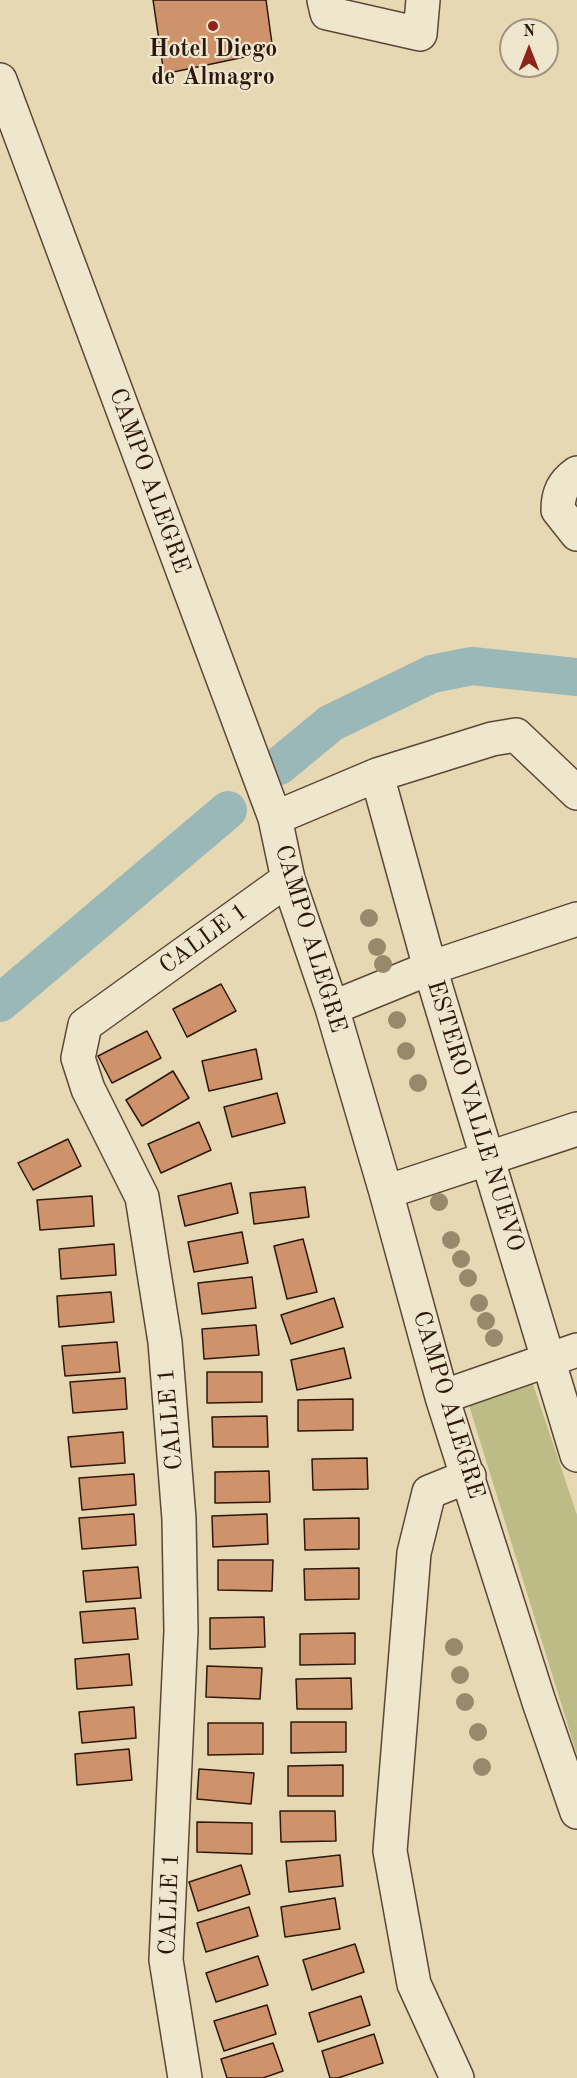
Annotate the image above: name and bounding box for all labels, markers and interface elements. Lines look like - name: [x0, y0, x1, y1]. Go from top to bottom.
- north arrow: [499, 18, 559, 78]
- marker: Hotel Diego de Almagro: [206, 19, 220, 33]
- text: N: [523, 24, 535, 40]
- place label: Hotel Diego de Almagro: [149, 36, 277, 92]
- street label: CAMPO ALEGRE: [102, 384, 196, 578]
- street label: CAMPO ALEGRE: [268, 841, 352, 1037]
- street label: CALLE 1: [154, 897, 254, 981]
- street label: ESTERO VALLE NUEVO: [420, 977, 530, 1255]
- street label: CAMPO ALEGRE: [406, 1307, 490, 1503]
- street label: CALLE 1: [152, 1367, 190, 1471]
- street label: CALLE 1: [154, 1852, 186, 1956]

